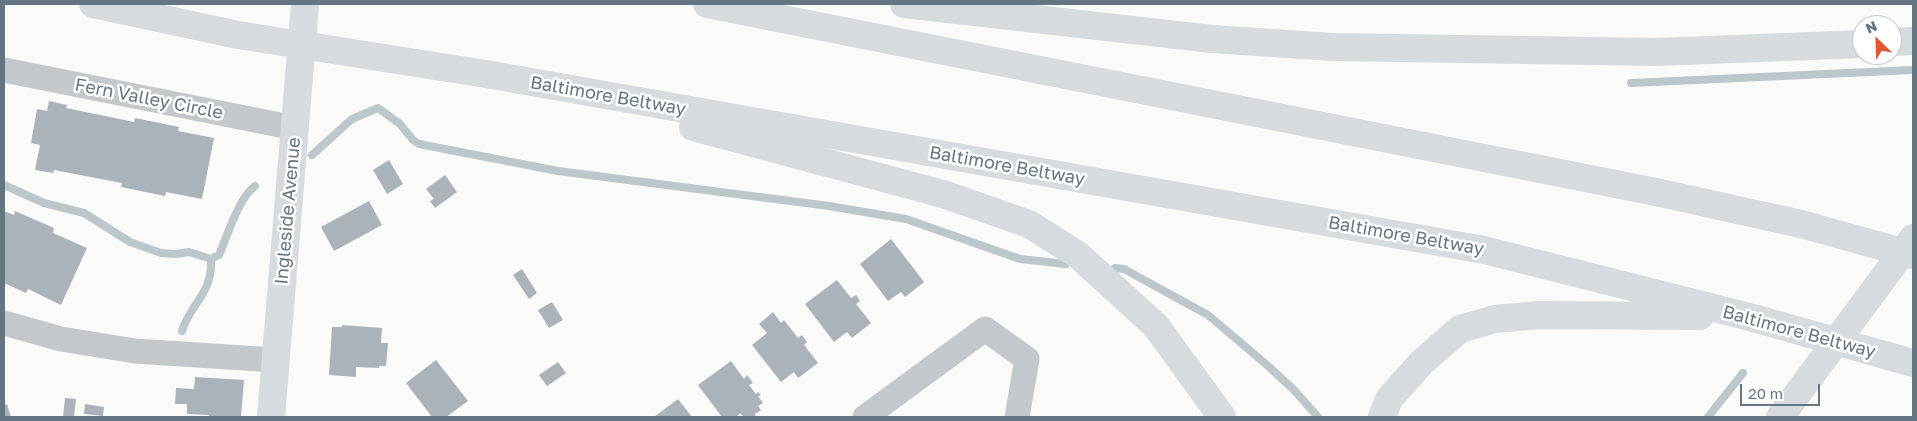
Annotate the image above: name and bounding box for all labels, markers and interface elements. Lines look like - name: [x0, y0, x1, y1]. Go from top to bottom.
- north arrow: [1852, 15, 1902, 65]
- text: N: [1863, 17, 1879, 37]
- street label: Baltimore Beltway: [529, 72, 687, 120]
- street label: Fern Valley Circle: [73, 74, 225, 124]
- street label: Ingleside Avenue: [271, 136, 305, 286]
- street label: Baltimore Beltway: [928, 142, 1086, 190]
- street label: Baltimore Beltway: [1327, 212, 1485, 260]
- street label: Baltimore Beltway: [1720, 301, 1878, 363]
- scale bar: [1742, 374, 1822, 406]
- text: 20 m: [1748, 384, 1783, 402]

